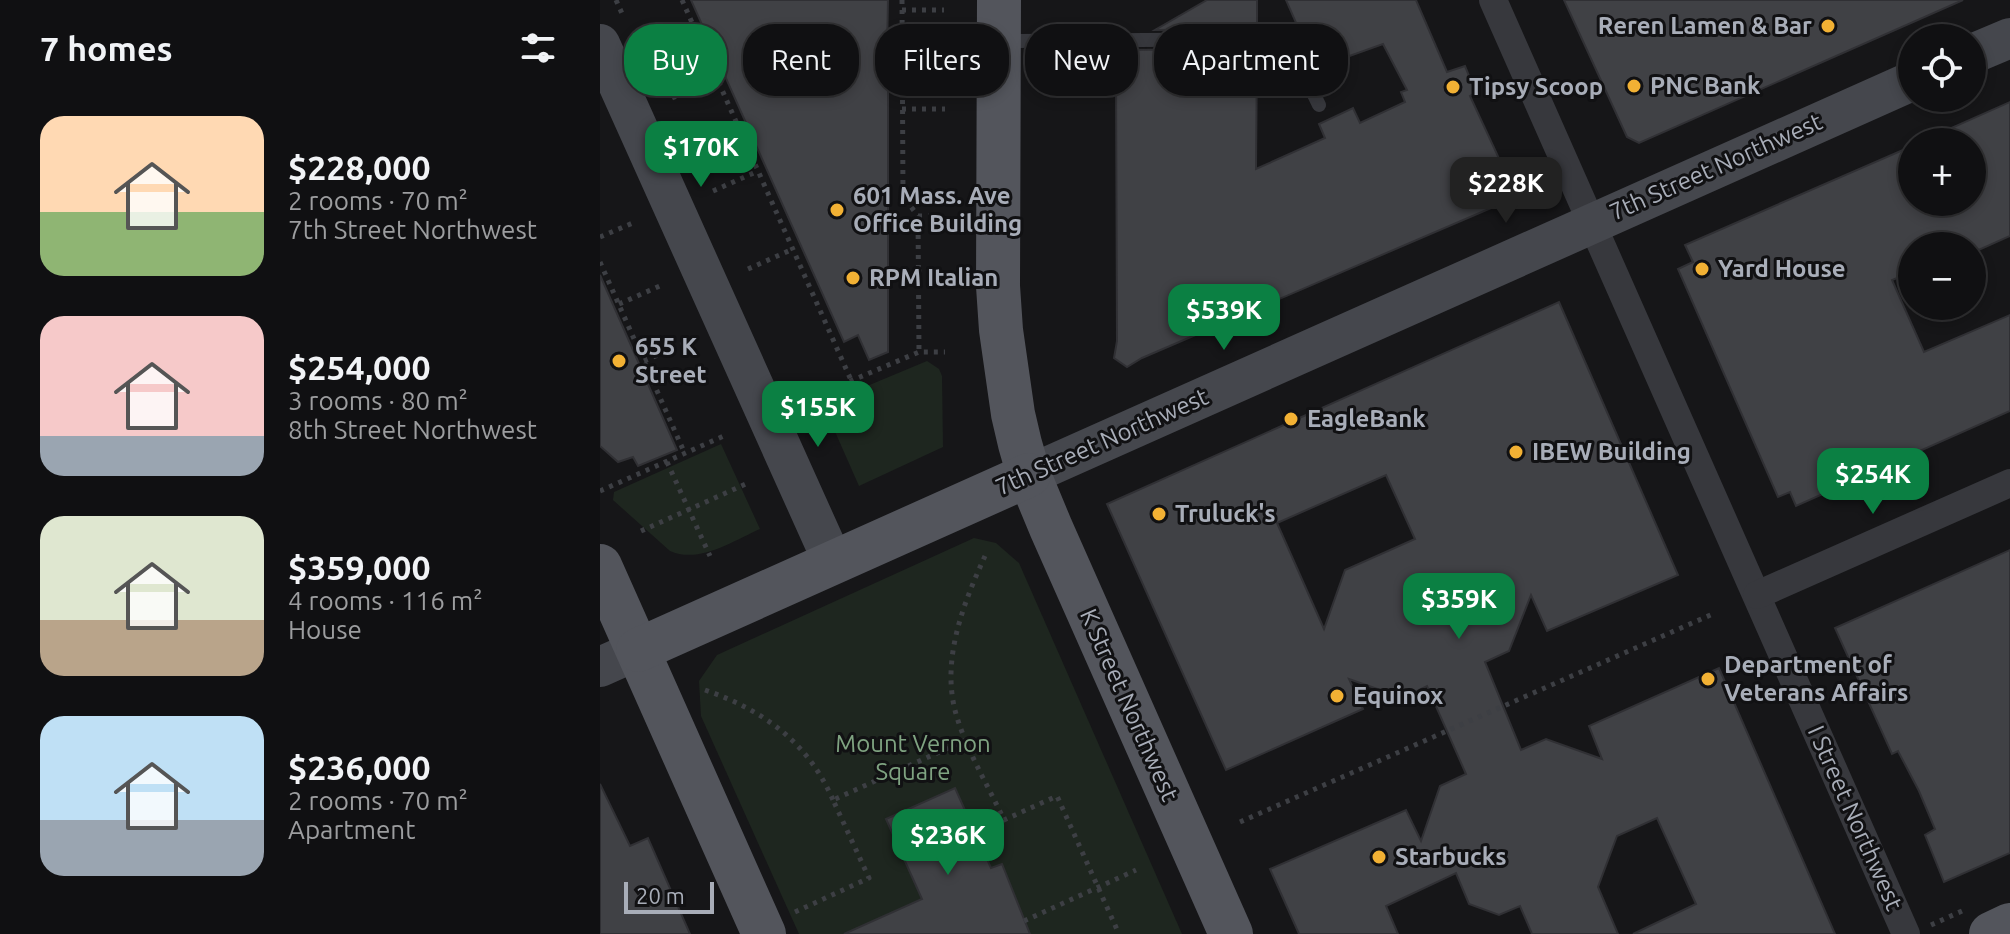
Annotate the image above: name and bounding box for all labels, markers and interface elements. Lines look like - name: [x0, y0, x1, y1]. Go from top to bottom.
- place label: Reren Lamen & Bar: [1598, 12, 1812, 39]
- marker: Reren Lamen & Bar: [1819, 17, 1837, 35]
- chip: Buy: [624, 24, 727, 96]
- chip: Rent: [743, 24, 859, 96]
- chip: Filters: [875, 24, 1009, 96]
- chip: New: [1025, 24, 1138, 96]
- chip: Apartment: [1154, 24, 1348, 96]
- map controls: [1898, 24, 1986, 320]
- button: locate: [1898, 24, 1986, 112]
- icon: filters: [516, 26, 560, 70]
- text: 7 homes: [40, 29, 173, 67]
- place label: PNC Bank: [1650, 72, 1761, 99]
- place label: Tipsy Scoop: [1469, 73, 1603, 100]
- marker: PNC Bank: [1625, 77, 1643, 95]
- marker: Tipsy Scoop: [1444, 78, 1462, 96]
- street label: 7th Street Northwest: [1605, 107, 1827, 226]
- pin: $170K: [645, 121, 757, 189]
- button: +: [1898, 128, 1986, 216]
- text: $170K: [663, 132, 739, 161]
- icon: home: [104, 148, 200, 244]
- text: $228,000: [288, 148, 431, 186]
- pin: $228K: [1450, 157, 1562, 225]
- text: $228K: [1468, 168, 1544, 197]
- place label: 601 Mass. Ave Office Building: [853, 182, 1022, 237]
- text: 2 rooms · 70 m²: [288, 186, 468, 215]
- marker: 601 Mass. Ave Office Building: [828, 201, 846, 219]
- text: 7th Street Northwest: [288, 215, 537, 244]
- button: −: [1898, 232, 1986, 320]
- place label: Yard House: [1718, 255, 1846, 282]
- marker: Yard House: [1693, 260, 1711, 278]
- place label: RPM Italian: [869, 264, 998, 291]
- marker: RPM Italian: [844, 269, 862, 287]
- pin: $539K: [1168, 284, 1280, 352]
- text: $539K: [1186, 295, 1262, 324]
- place label: 655 K Street: [635, 333, 707, 388]
- icon: home: [104, 348, 200, 444]
- text: $254,000: [288, 348, 431, 386]
- marker: 655 K Street: [610, 352, 628, 370]
- pin: $155K: [762, 381, 874, 449]
- street label: 7th Street Northwest: [991, 382, 1213, 501]
- text: 3 rooms · 80 m²: [288, 386, 468, 415]
- text: $155K: [780, 392, 856, 421]
- place label: EagleBank: [1307, 405, 1426, 432]
- marker: EagleBank: [1282, 410, 1300, 428]
- text: 8th Street Northwest: [288, 415, 537, 444]
- place label: IBEW Building: [1532, 438, 1691, 465]
- marker: IBEW Building: [1507, 443, 1525, 461]
- pin: $254K: [1817, 448, 1929, 516]
- text: $254K: [1835, 459, 1911, 488]
- place label: Truluck's: [1175, 500, 1276, 527]
- marker: Truluck's: [1150, 505, 1168, 523]
- icon: home: [104, 548, 200, 644]
- text: $359,000: [288, 548, 431, 586]
- pin: $359K: [1403, 573, 1515, 641]
- text: $359K: [1421, 584, 1497, 613]
- text: 4 rooms · 116 m²: [288, 586, 483, 615]
- street label: K Street Northwest: [1075, 604, 1184, 806]
- text: House: [288, 615, 362, 644]
- place label: Department of Veterans Affairs: [1724, 651, 1908, 706]
- marker: Department of Veterans Affairs: [1699, 670, 1717, 688]
- place label: Equinox: [1353, 682, 1443, 709]
- marker: Equinox: [1328, 687, 1346, 705]
- street label: I Street Northwest: [1803, 721, 1909, 915]
- park label: Mount Vernon Square: [835, 730, 991, 785]
- icon: home: [104, 748, 200, 844]
- text: $236,000: [288, 748, 431, 786]
- text: 2 rooms · 70 m²: [288, 786, 468, 815]
- pin: $236K: [892, 809, 1004, 877]
- text: Apartment: [288, 815, 415, 844]
- text: $236K: [910, 820, 986, 849]
- place label: Starbucks: [1395, 843, 1507, 870]
- marker: Starbucks: [1370, 848, 1388, 866]
- scale bar: [624, 878, 714, 914]
- text: 20 m: [636, 883, 685, 908]

